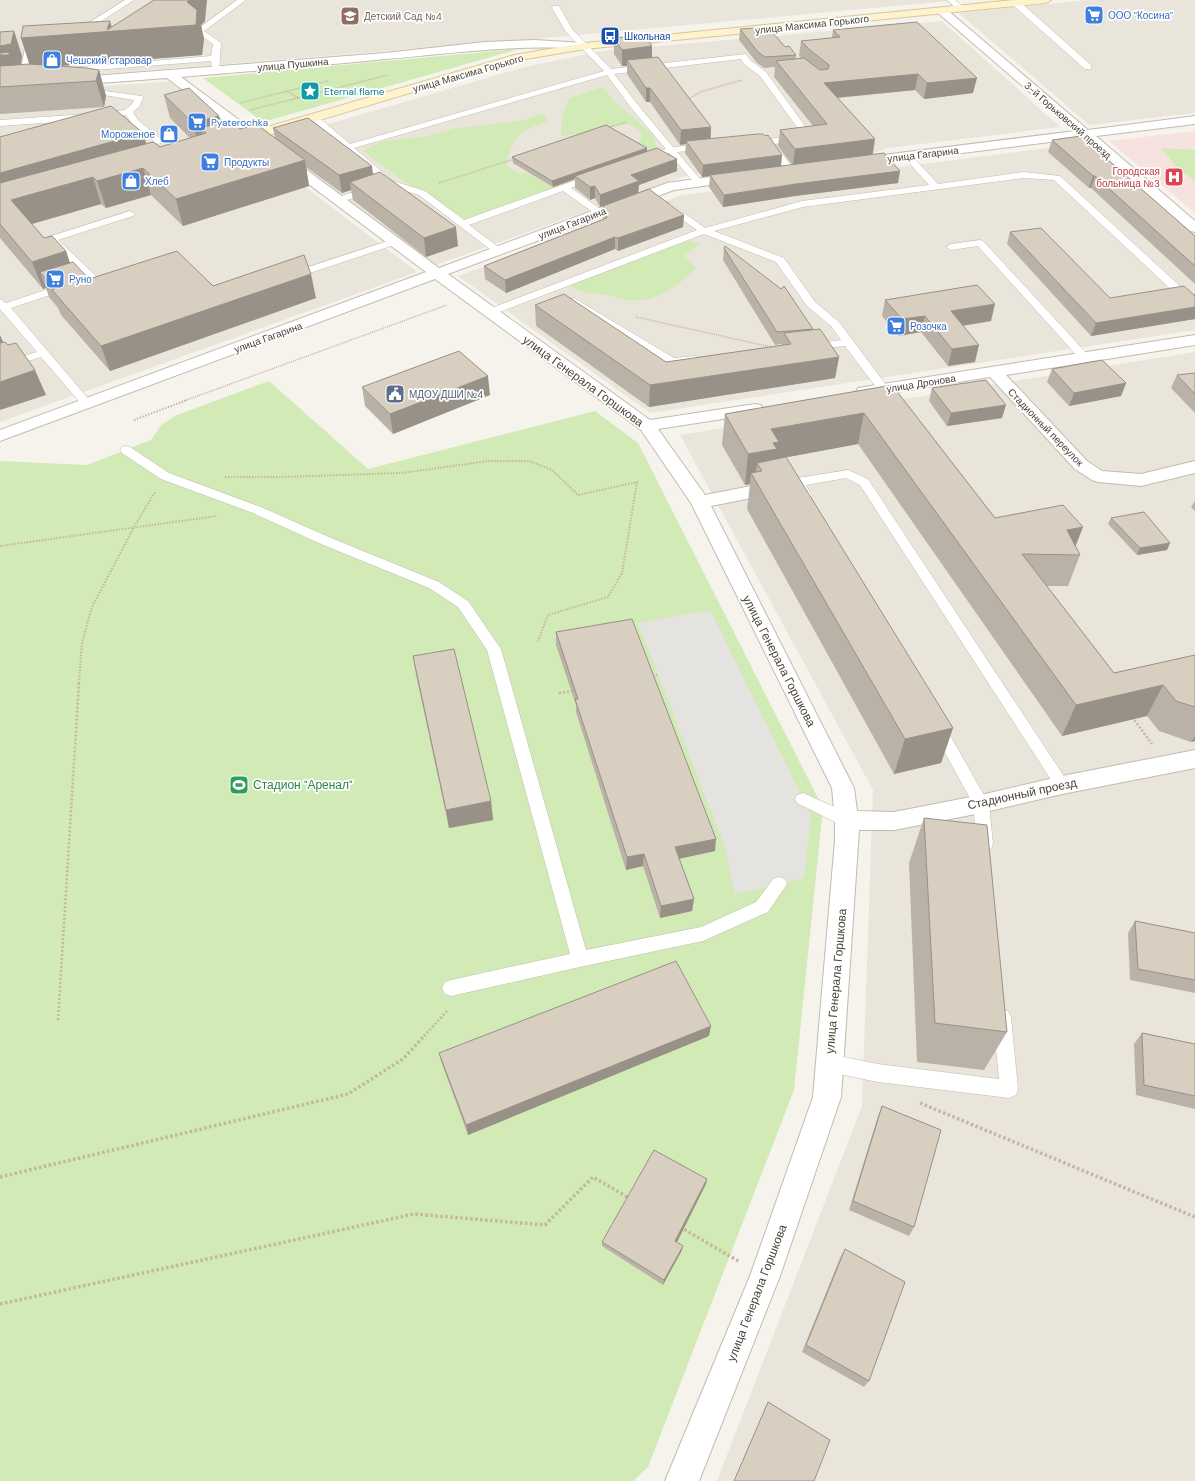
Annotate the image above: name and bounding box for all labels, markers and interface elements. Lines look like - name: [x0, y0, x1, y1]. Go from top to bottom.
- supermarket icon: ООО "Косина": [1083, 4, 1105, 26]
- school or university icon: Детский Сад №4: [339, 5, 361, 27]
- place label: ООО "Косина": [1108, 9, 1173, 22]
- place label: Детский Сад №4: [364, 10, 442, 23]
- street label: улица Максима Горького: [754, 12, 870, 37]
- bus stop icon: Школьная: [599, 25, 621, 47]
- place label: Школьная: [624, 30, 671, 43]
- shop icon: Чешский старовар: [41, 49, 63, 71]
- street label: улица Максима Горького: [411, 51, 525, 96]
- place label: Чешский старовар: [66, 54, 152, 67]
- street label: улица Пушкина: [257, 55, 330, 74]
- street label: 3-й Горьковский проезд: [1021, 79, 1114, 162]
- place icon: Eternal flame: [299, 80, 321, 102]
- place label: Eternal flame: [324, 85, 385, 98]
- supermarket icon: Pyaterochka: [186, 111, 208, 133]
- place label: Pyaterochka: [211, 116, 268, 129]
- shop icon: Мороженое: [158, 123, 180, 145]
- place label: Мороженое: [101, 128, 155, 141]
- street label: улица Гагарина: [887, 144, 960, 165]
- supermarket icon: Продукты: [199, 151, 221, 173]
- place label: Продукты: [224, 156, 269, 169]
- place label: Городская больница №3: [1096, 165, 1160, 190]
- hospital icon: Городская больница №3: [1163, 166, 1185, 188]
- shop icon: Хлеб: [120, 170, 142, 192]
- place label: Хлеб: [145, 175, 169, 188]
- street label: улица Гагарина: [536, 204, 608, 242]
- supermarket icon: Руно: [44, 268, 66, 290]
- place label: Руно: [69, 273, 92, 286]
- supermarket icon: Розочка: [885, 315, 907, 337]
- street label: улица Гагарина: [232, 319, 305, 356]
- place label: Розочка: [910, 320, 947, 333]
- street label: улица Генерала Горшкова: [519, 332, 647, 430]
- street label: улица Дронова: [886, 372, 957, 395]
- public building icon: МДОУ ДШИ №4: [384, 383, 406, 405]
- street label: Стадионный переулок: [1005, 386, 1087, 469]
- place label: МДОУ ДШИ №4: [409, 388, 483, 401]
- street label: улица Генерала Горшкова: [739, 592, 819, 730]
- sports icon: Стадион "Аренал": [228, 774, 250, 796]
- street label: Стадионный проезд: [966, 775, 1078, 813]
- place label: Стадион "Аренал": [253, 777, 353, 793]
- street label: улица Генерала Горшкова: [822, 907, 850, 1054]
- street label: улица Генерала Горшкова: [723, 1222, 791, 1364]

